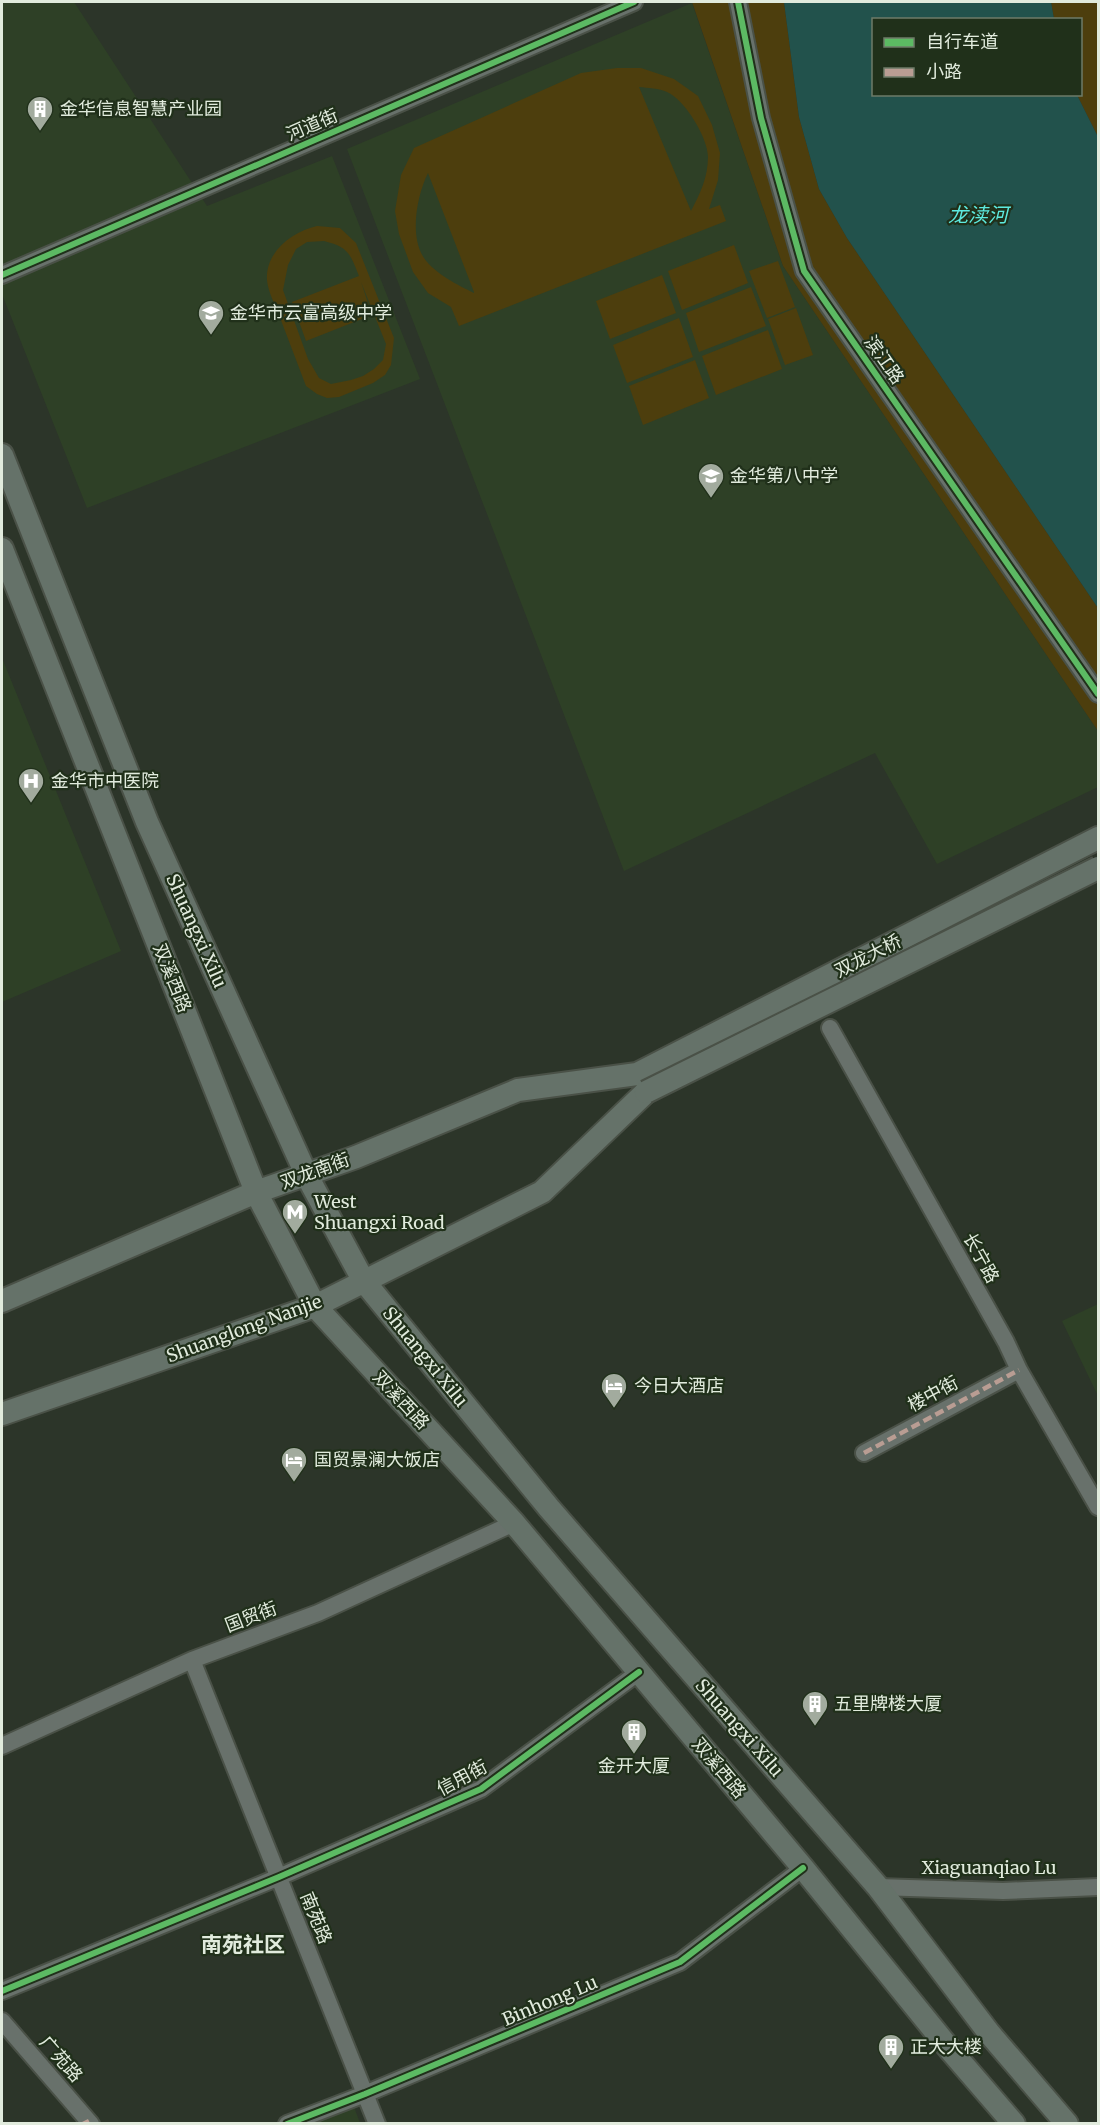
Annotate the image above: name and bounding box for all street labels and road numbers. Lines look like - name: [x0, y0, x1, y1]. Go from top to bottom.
- street label: 河道街: [282, 103, 341, 146]
- street label: 滨江路: [860, 331, 909, 388]
- street label: Shuangxi Xilu: [161, 870, 232, 991]
- street label: 双龙大桥: [830, 929, 905, 982]
- street label: 双溪西路: [148, 940, 197, 1015]
- street label: 双龙南街: [277, 1147, 353, 1194]
- street label: 长宁路: [958, 1229, 1005, 1287]
- street label: Shuanglong Nanjie: [163, 1290, 325, 1367]
- street label: Shuangxi Xilu: [378, 1302, 473, 1411]
- street label: 双溪西路: [368, 1365, 434, 1434]
- street label: 楼中街: [904, 1371, 962, 1416]
- street label: 国贸街: [221, 1596, 280, 1637]
- street label: Shuangxi Xilu: [691, 1674, 788, 1781]
- street label: 双溪西路: [687, 1733, 751, 1803]
- street label: 信用街: [433, 1755, 491, 1800]
- street label: Xiaguanqiao Lu: [921, 1856, 1057, 1879]
- street label: 南苑路: [296, 1888, 337, 1947]
- street label: Binhong Lu: [499, 1970, 601, 2031]
- street label: 广苑路: [35, 2031, 88, 2087]

